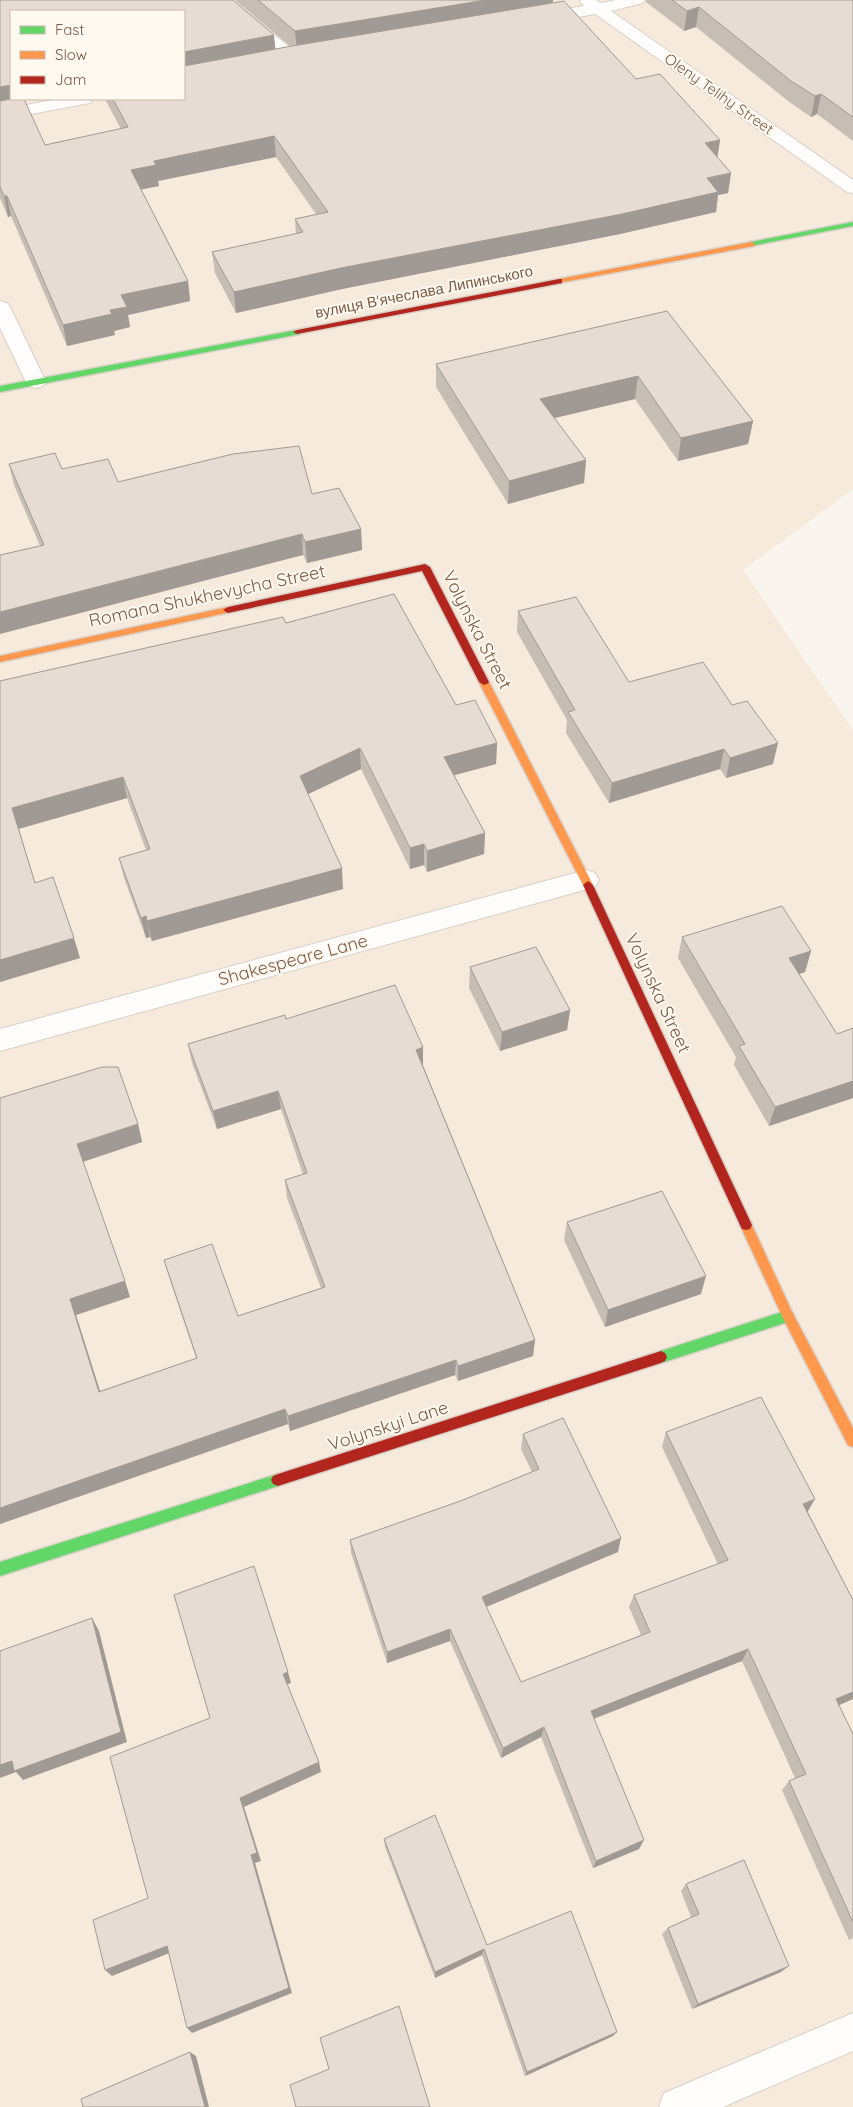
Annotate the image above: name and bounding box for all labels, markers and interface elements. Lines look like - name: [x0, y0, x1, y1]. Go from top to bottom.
- legend: [10, 10, 185, 100]
- text: Fast: [55, 20, 84, 39]
- text: Slow: [55, 45, 87, 64]
- street label: Oleny Telihy Street: [661, 49, 778, 138]
- text: Jam: [55, 70, 86, 89]
- street label: вулиця Вʼячеслава Липинського: [313, 261, 535, 322]
- street label: Romana Shukhevycha Street: [87, 559, 327, 632]
- street label: Volynska Street: [438, 567, 517, 693]
- street label: Shakespeare Lane: [216, 929, 370, 991]
- street label: Volynska Street: [621, 929, 696, 1057]
- street label: Volynskyi Lane: [325, 1395, 451, 1456]

